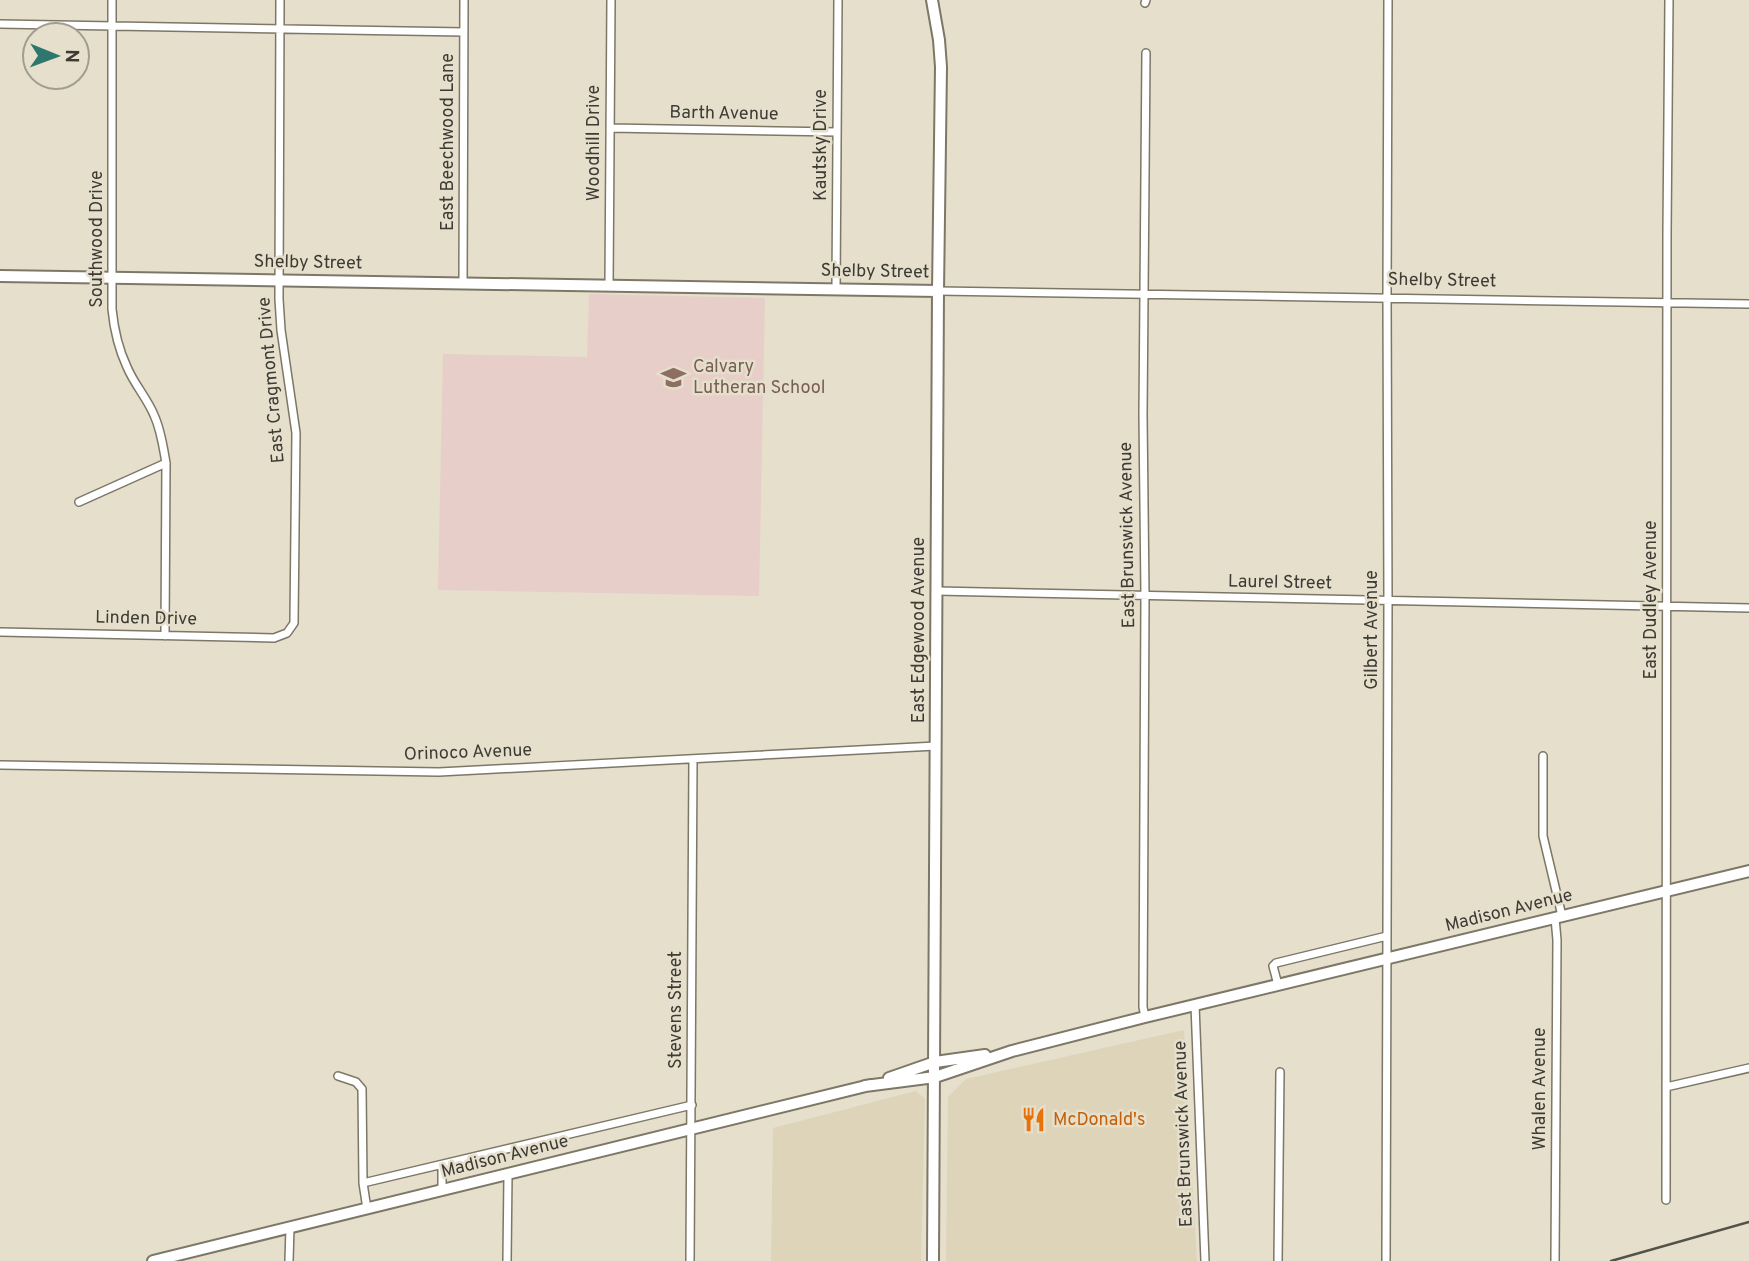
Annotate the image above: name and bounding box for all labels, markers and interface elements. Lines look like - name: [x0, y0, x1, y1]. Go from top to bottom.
- north arrow: [21, 21, 91, 91]
- text: N: [59, 49, 83, 63]
- street label: East Beechwood Lane: [437, 53, 460, 231]
- street label: Woodhill Drive: [583, 85, 606, 201]
- street label: Kautsky Drive: [810, 89, 833, 201]
- street label: Barth Avenue: [669, 102, 779, 126]
- street label: Southwood Drive: [86, 170, 109, 308]
- street label: Shelby Street: [253, 251, 363, 275]
- street label: Shelby Street: [820, 260, 930, 284]
- street label: Shelby Street: [1387, 269, 1497, 293]
- street label: East Cragmont Drive: [253, 296, 291, 464]
- place label: Calvary Lutheran School: [693, 356, 826, 400]
- school or university icon: Calvary Lutheran School: [659, 363, 687, 391]
- street label: East Brunswick Avenue: [1115, 442, 1141, 628]
- street label: East Dudley Avenue: [1640, 520, 1663, 680]
- street label: East Edgewood Avenue: [908, 537, 931, 723]
- street label: Gilbert Avenue: [1361, 570, 1384, 690]
- street label: Laurel Street: [1228, 571, 1332, 595]
- street label: Linden Drive: [95, 607, 197, 631]
- street label: Orinoco Avenue: [403, 739, 533, 767]
- street label: Madison Avenue: [1443, 884, 1575, 938]
- street label: Stevens Street: [665, 951, 688, 1069]
- street label: Whalen Avenue: [1529, 1027, 1552, 1151]
- street label: East Brunswick Avenue: [1169, 1040, 1199, 1228]
- restaurant icon: McDonald's: [1019, 1106, 1047, 1134]
- place label: McDonald's: [1053, 1109, 1145, 1132]
- street label: Madison Avenue: [439, 1130, 571, 1184]

